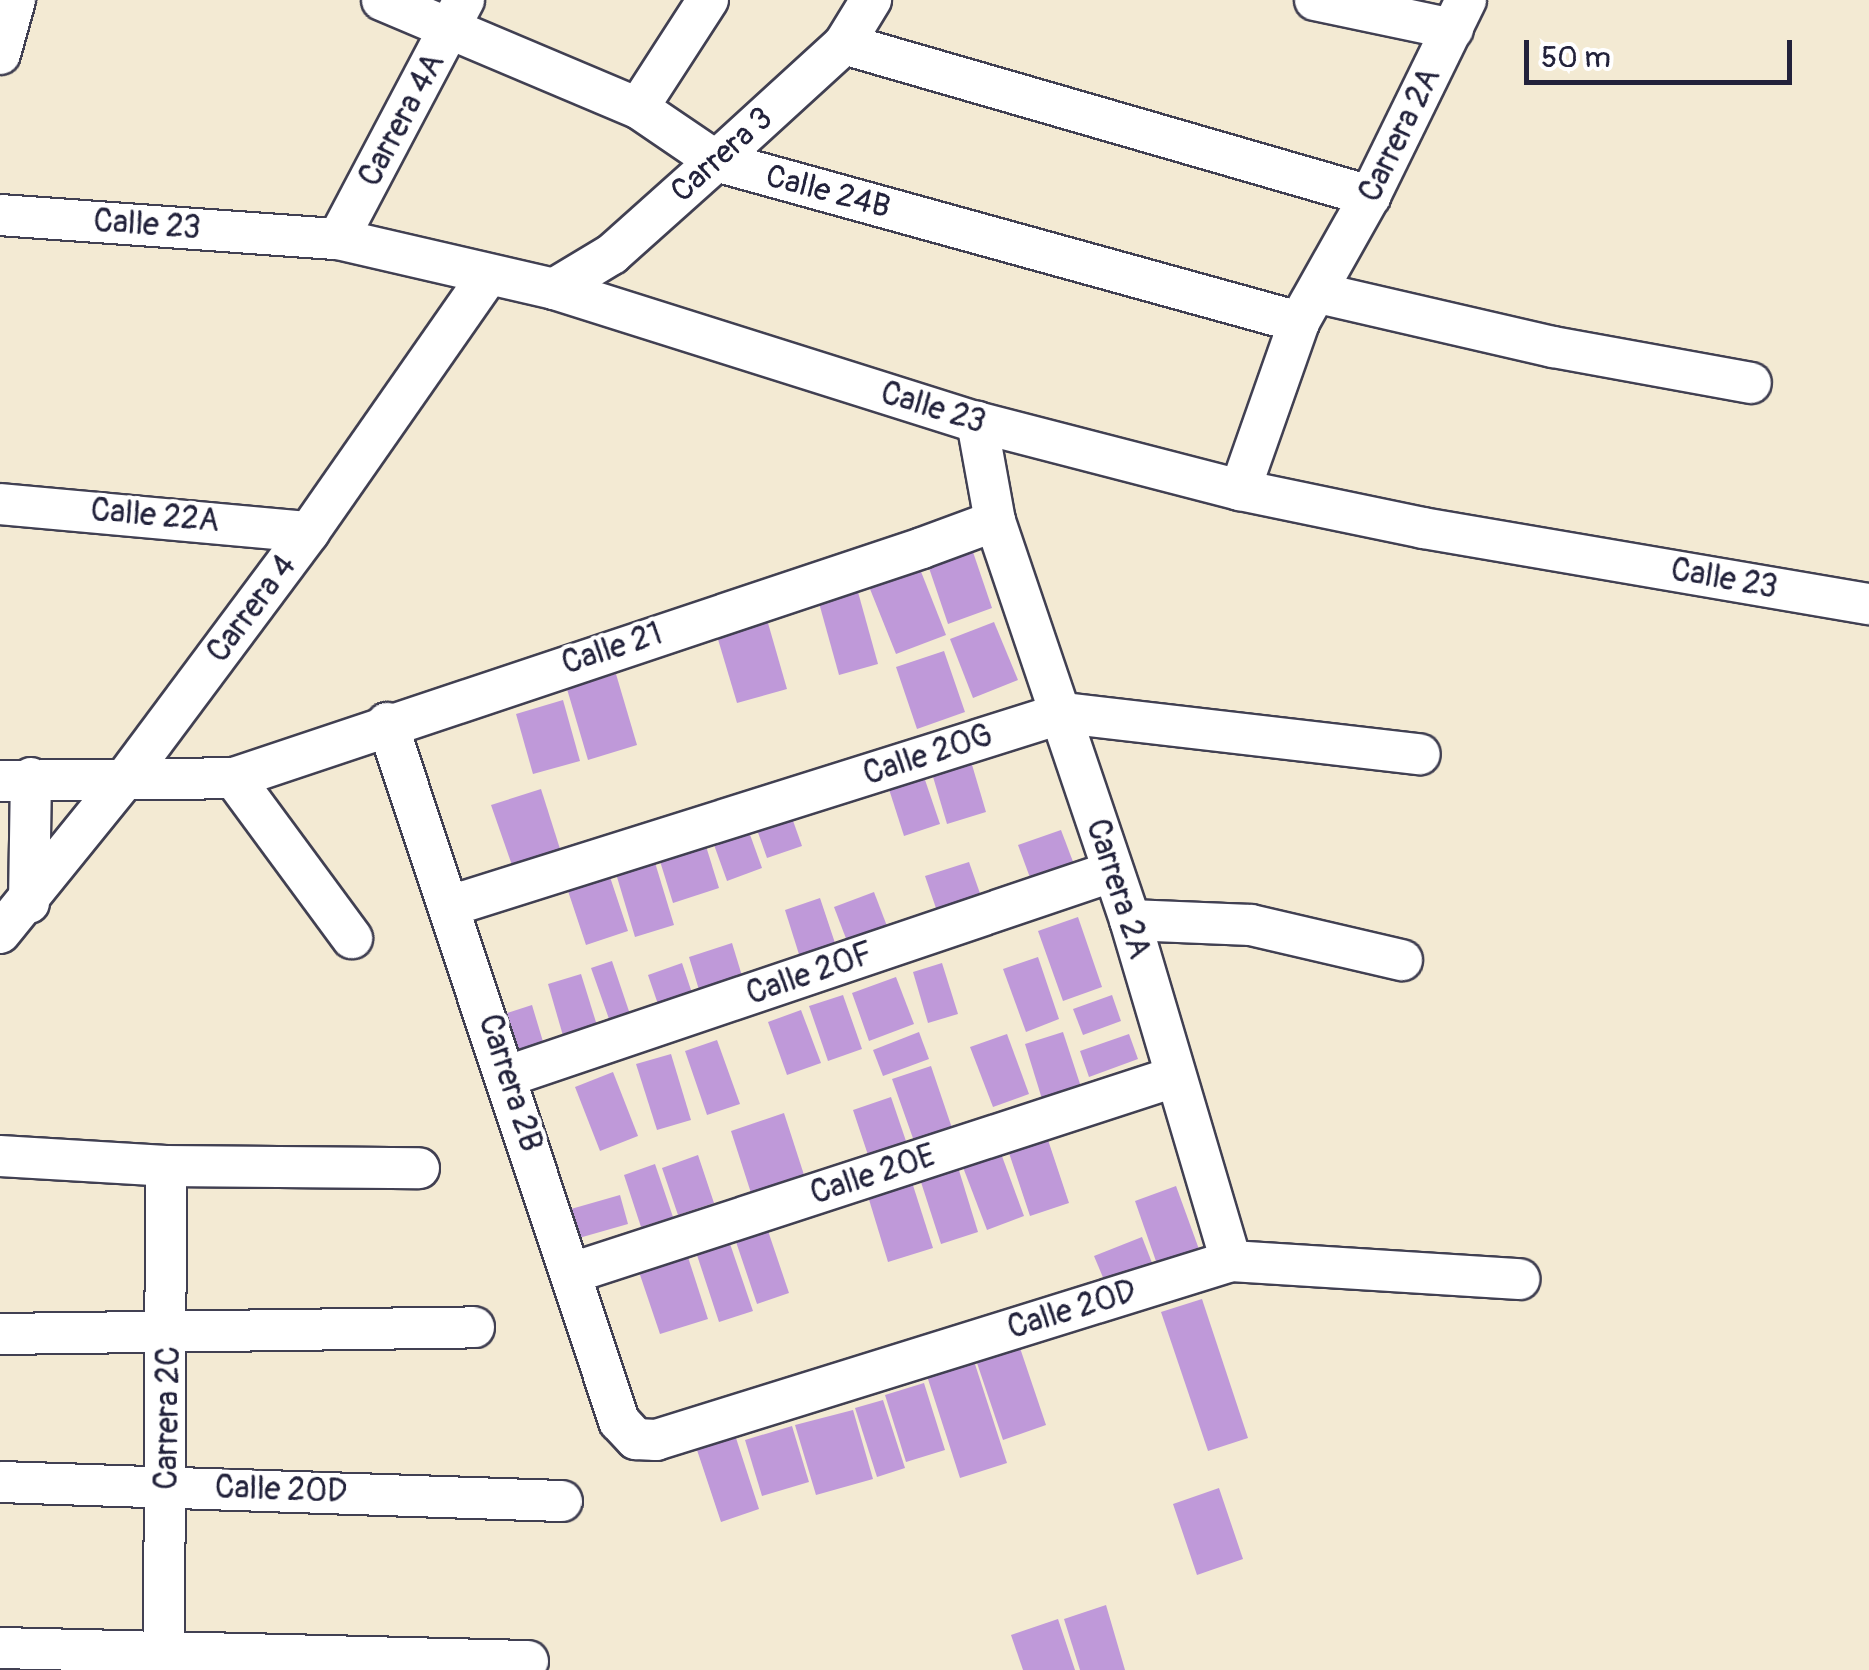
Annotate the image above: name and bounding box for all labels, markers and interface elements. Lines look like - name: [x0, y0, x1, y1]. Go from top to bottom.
- scale bar: [1529, 20, 1796, 82]
- text: 50 m: [1541, 39, 1611, 76]
- street label: Carrera 4A: [351, 47, 453, 193]
- street label: Carrera 2A: [1351, 62, 1449, 208]
- street label: Carrera 3: [663, 99, 781, 211]
- street label: Calle 24B: [762, 157, 894, 227]
- street label: Calle 23: [92, 202, 202, 248]
- street label: Calle 23: [876, 374, 990, 442]
- street label: Calle 22A: [89, 491, 221, 541]
- street label: Carrera 4: [199, 548, 305, 670]
- street label: Calle 23: [1668, 551, 1780, 607]
- street label: Calle 21: [557, 615, 667, 683]
- street label: Calle 20G: [859, 716, 997, 794]
- street label: Carrera 2A: [1077, 814, 1159, 964]
- street label: Calle 20F: [742, 934, 878, 1014]
- street label: Carrera 2B: [470, 1010, 550, 1156]
- street label: Calle 20E: [806, 1137, 940, 1213]
- street label: Calle 20D: [1003, 1272, 1141, 1348]
- street label: Carrera 2C: [148, 1346, 188, 1490]
- street label: Calle 20D: [214, 1469, 348, 1511]

